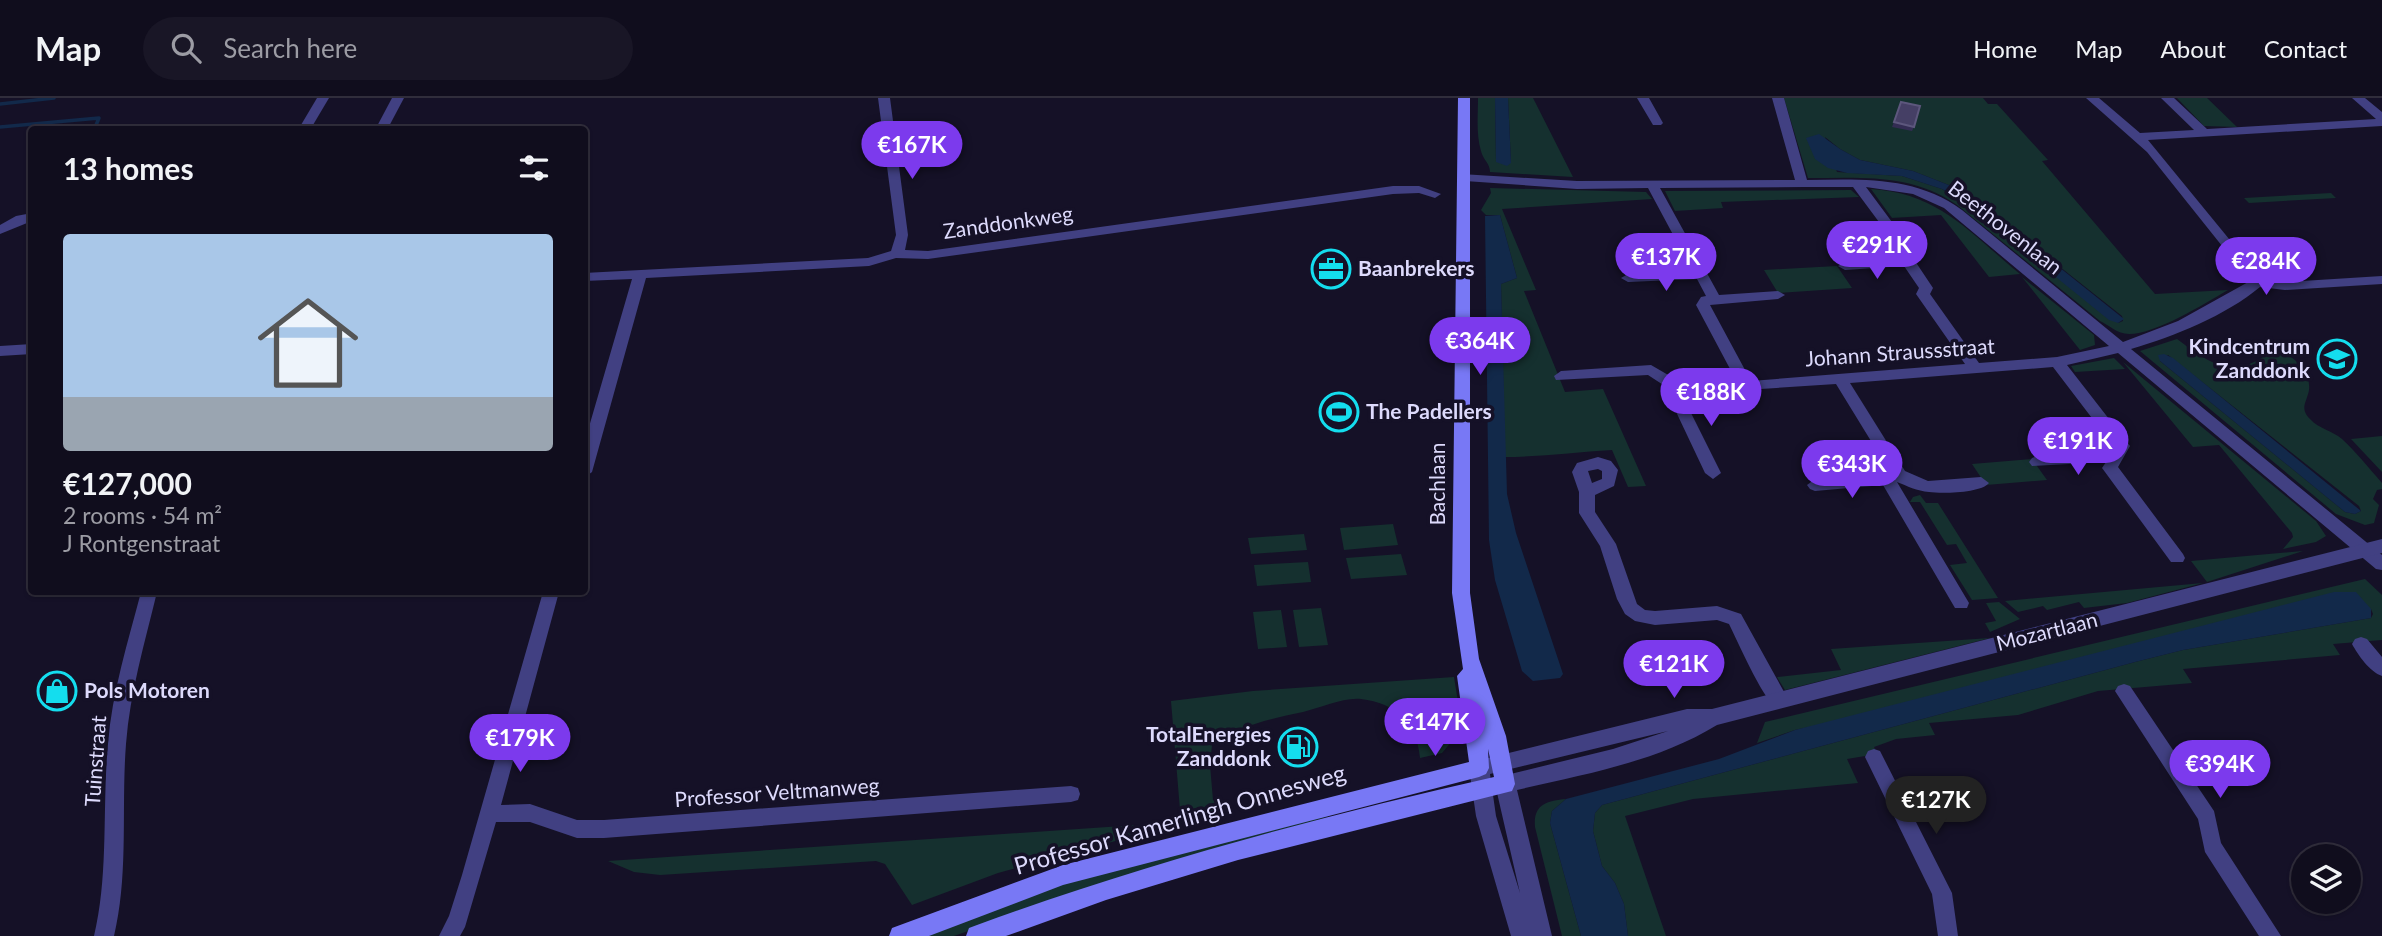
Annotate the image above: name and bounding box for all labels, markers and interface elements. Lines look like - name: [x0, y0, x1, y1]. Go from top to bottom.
- search box: [143, 17, 633, 80]
- text: Map: [35, 28, 101, 68]
- icon: search: [167, 29, 205, 67]
- text: Search here: [223, 32, 357, 64]
- text: Home: [1973, 34, 2037, 63]
- text: Map: [2075, 34, 2123, 63]
- text: About: [2161, 34, 2226, 63]
- text: Contact: [2264, 34, 2347, 63]
- pin: €167K: [863, 122, 961, 181]
- text: €167K: [877, 130, 947, 158]
- icon: filters: [515, 149, 553, 187]
- text: 13 homes: [63, 150, 194, 186]
- street label: Beethovenlaan: [1944, 175, 2068, 279]
- street label: Zanddonkweg: [941, 200, 1074, 243]
- pin: €291K: [1828, 222, 1926, 281]
- text: €291K: [1842, 230, 1912, 258]
- pin: €137K: [1617, 234, 1715, 293]
- pin: €284K: [2217, 238, 2315, 297]
- text: €137K: [1631, 242, 1701, 270]
- text: €284K: [2231, 246, 2301, 274]
- office icon: Baanbrekers: [1310, 248, 1352, 290]
- place label: Baanbrekers: [1358, 255, 1474, 280]
- icon: home: [245, 280, 371, 406]
- pin: €364K: [1431, 317, 1529, 377]
- text: €364K: [1445, 326, 1515, 354]
- street label: Johann Straussstraat: [1804, 332, 1996, 371]
- place label: Kindcentrum Zanddonk: [2189, 333, 2311, 382]
- school or university icon: Kindcentrum Zanddonk: [2316, 338, 2358, 380]
- pin: €188K: [1662, 368, 1760, 428]
- text: €188K: [1676, 377, 1746, 405]
- sports icon: The Padellers: [1318, 391, 1360, 433]
- place label: The Padellers: [1366, 398, 1492, 423]
- pin: €191K: [2029, 418, 2127, 477]
- text: €191K: [2043, 426, 2113, 454]
- pin: €343K: [1803, 440, 1901, 500]
- street label: Bachlaan: [1424, 442, 1449, 526]
- text: €343K: [1817, 449, 1887, 477]
- text: €127,000: [63, 465, 192, 501]
- text: 2 rooms · 54 m²: [63, 501, 222, 529]
- text: J Rontgenstraat: [63, 529, 220, 557]
- street label: Mozartlaan: [1993, 606, 2100, 655]
- pin: €121K: [1625, 640, 1723, 700]
- text: €121K: [1639, 649, 1709, 677]
- shop icon: Pols Motoren: [36, 670, 78, 712]
- place label: Pols Motoren: [84, 677, 210, 702]
- pin: €147K: [1386, 698, 1484, 758]
- text: €147K: [1400, 707, 1470, 735]
- street label: Tuinstraat: [79, 714, 110, 807]
- pin: €179K: [471, 714, 569, 774]
- place label: TotalEnergies Zanddonk: [1146, 721, 1272, 770]
- text: €179K: [485, 723, 555, 751]
- fuel station icon: TotalEnergies Zanddonk: [1277, 726, 1319, 768]
- pin: €394K: [2171, 740, 2269, 800]
- text: €394K: [2185, 749, 2255, 777]
- street label: Professor Kamerlingh Onnesweg: [1010, 757, 1349, 880]
- street label: Professor Veltmanweg: [674, 772, 880, 811]
- pin: €127K: [1887, 776, 1985, 836]
- text: €127K: [1901, 785, 1971, 813]
- map controls: [2291, 844, 2361, 914]
- button: layers: [2291, 844, 2361, 914]

